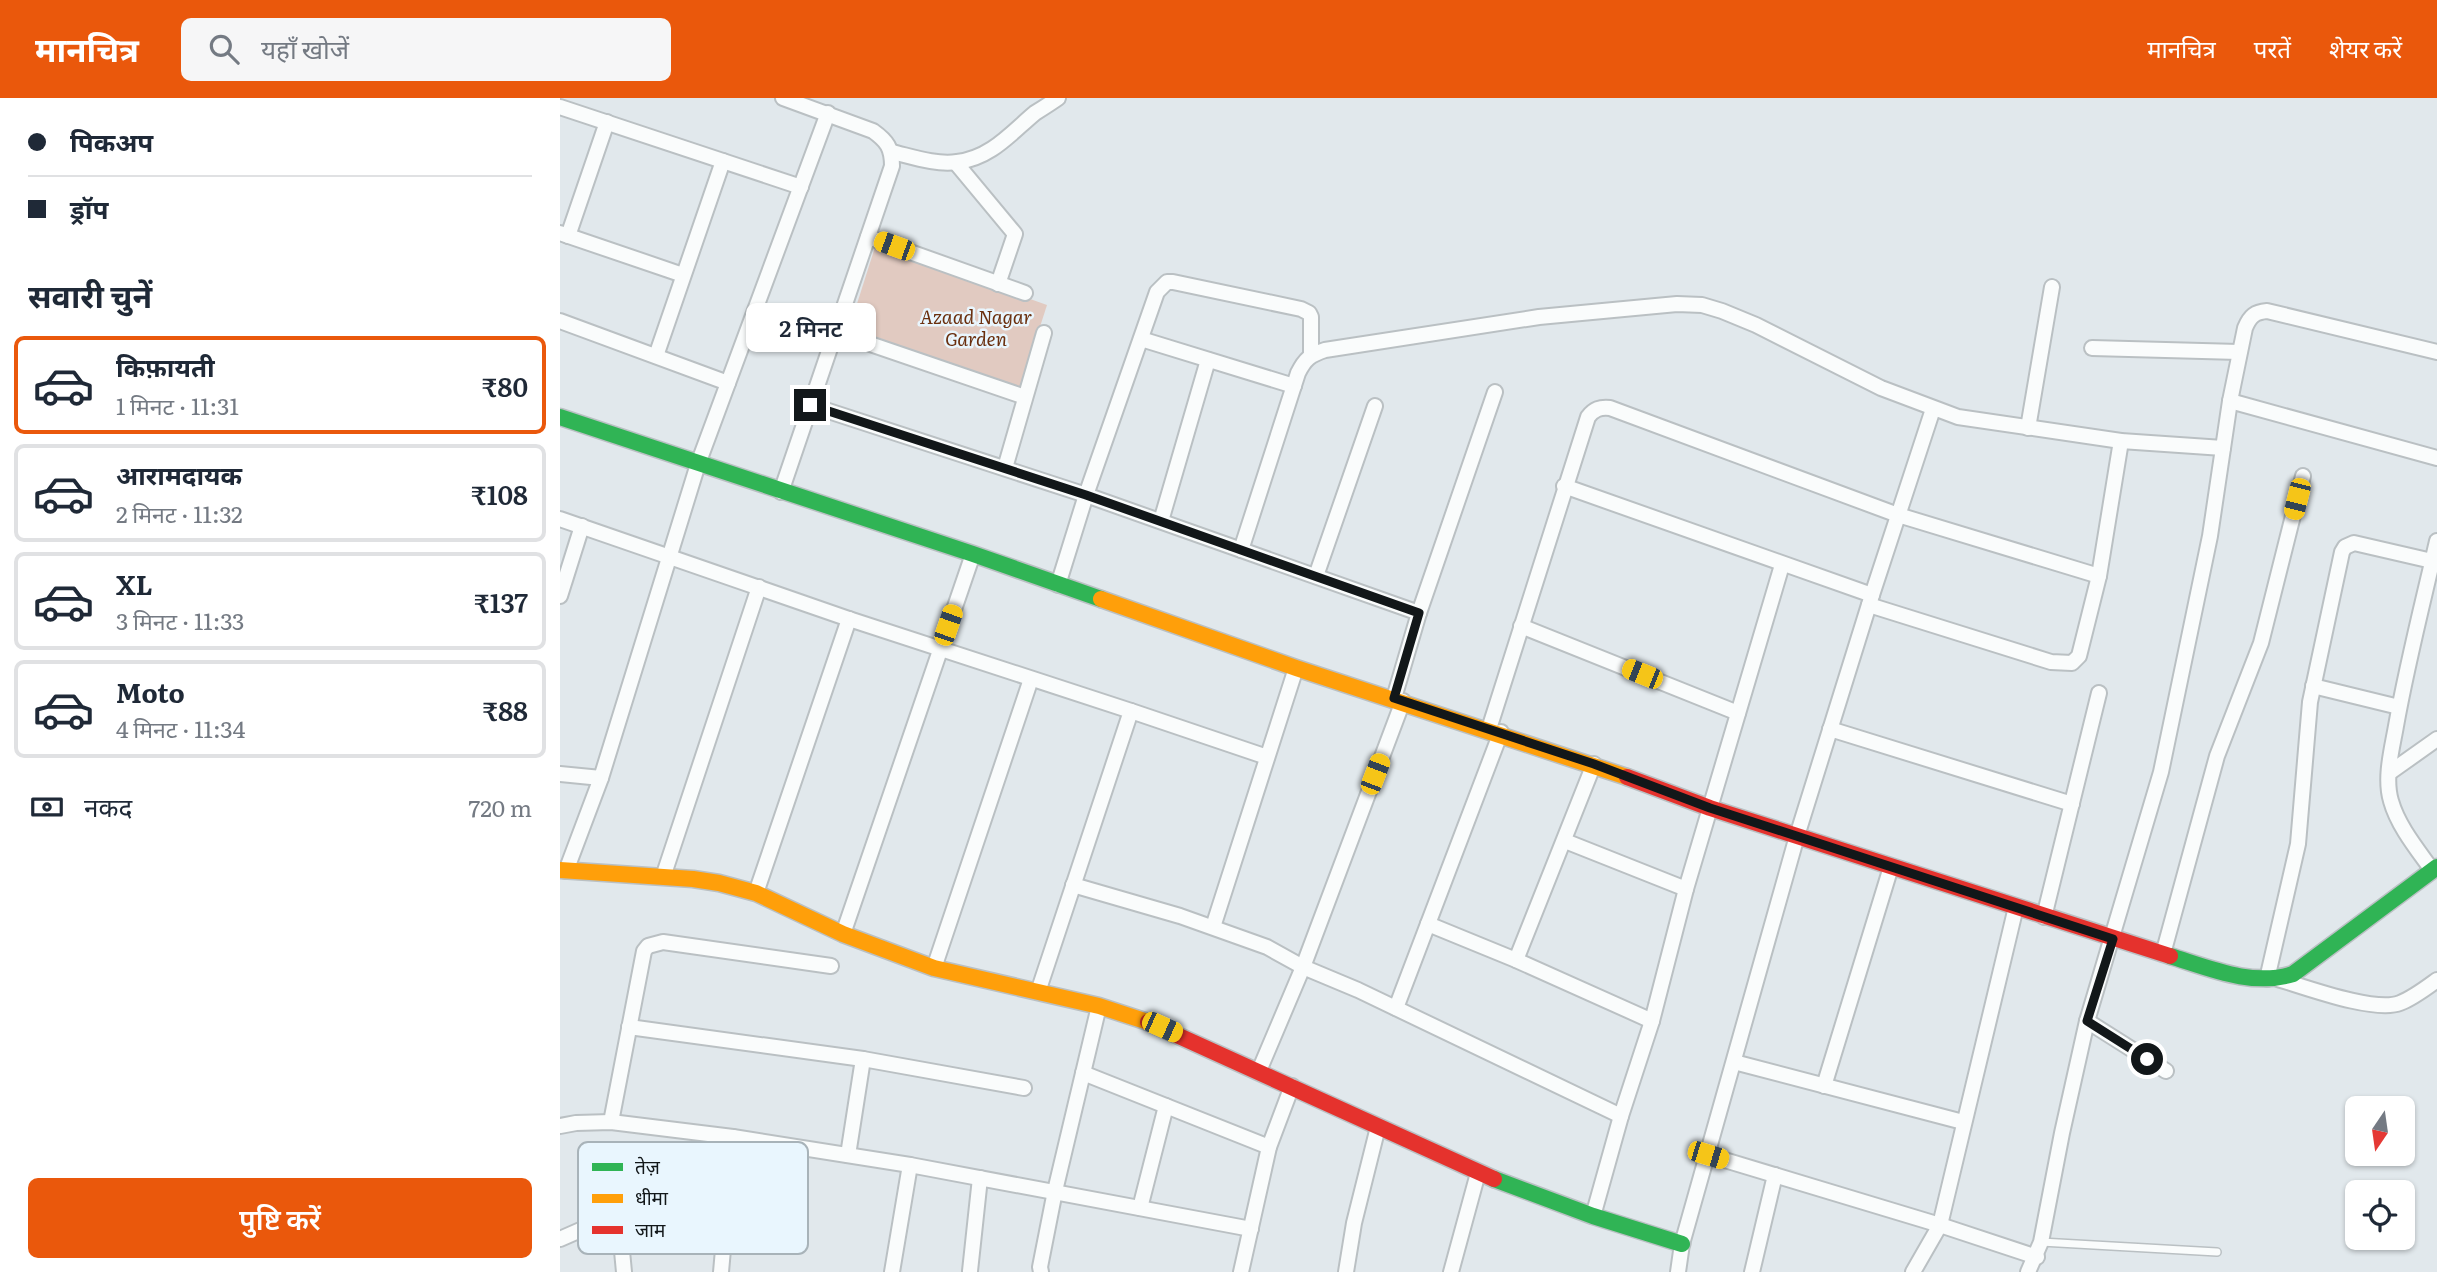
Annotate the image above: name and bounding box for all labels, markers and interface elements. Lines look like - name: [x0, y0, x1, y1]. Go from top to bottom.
- search box: [181, 18, 671, 81]
- text: मानचित्र: [35, 23, 139, 72]
- text: यहाँ खोजें: [261, 28, 349, 67]
- icon: search: [205, 30, 243, 68]
- text: मानचित्र: [2147, 30, 2216, 65]
- text: परतें: [2254, 30, 2291, 65]
- text: शेयर करें: [2329, 30, 2402, 65]
- text: पिकअप: [70, 121, 153, 160]
- text: ड्रॉप: [70, 188, 108, 227]
- car: [871, 229, 918, 263]
- text: सवारी चुनें: [28, 270, 152, 318]
- park label: Azaad Nagar Garden: [920, 302, 1032, 352]
- callout: 2 मिनट: [745, 303, 875, 352]
- text: 2 मिनट: [779, 310, 843, 344]
- text: किफ़ायती: [116, 346, 215, 385]
- icon: car: [32, 354, 95, 417]
- text: ₹80: [482, 366, 528, 405]
- text: 1 मिनट · 11:31: [116, 388, 239, 422]
- route end: [794, 389, 826, 421]
- text: आरामदायक: [116, 454, 242, 493]
- icon: car: [32, 462, 95, 525]
- text: ₹108: [471, 474, 528, 513]
- car: [2282, 476, 2313, 522]
- text: 2 मिनट · 11:32: [116, 496, 243, 530]
- text: XL: [116, 564, 153, 603]
- icon: car: [32, 570, 95, 633]
- text: ₹137: [474, 582, 528, 621]
- car: [932, 602, 965, 648]
- text: 3 मिनट · 11:33: [116, 603, 244, 637]
- car: [1619, 656, 1666, 692]
- text: Moto: [116, 672, 185, 711]
- icon: car: [32, 678, 95, 741]
- text: ₹88: [482, 690, 528, 729]
- text: 4 मिनट · 11:34: [116, 711, 245, 745]
- car: [1358, 751, 1393, 797]
- text: नकद: [84, 786, 132, 825]
- icon: cash: [28, 788, 66, 826]
- text: 720 m: [468, 790, 532, 824]
- car: [1139, 1009, 1186, 1045]
- route start: [2131, 1043, 2163, 1075]
- north arrow: [2345, 1096, 2415, 1166]
- map controls: [2345, 1096, 2415, 1250]
- car: [1685, 1139, 1732, 1171]
- legend: [578, 1142, 808, 1254]
- text: तेज़: [635, 1152, 661, 1180]
- button: पुष्टि करें: [28, 1178, 532, 1258]
- button: locate: [2345, 1180, 2415, 1250]
- text: धीमा: [635, 1183, 669, 1211]
- text: जाम: [635, 1215, 666, 1243]

